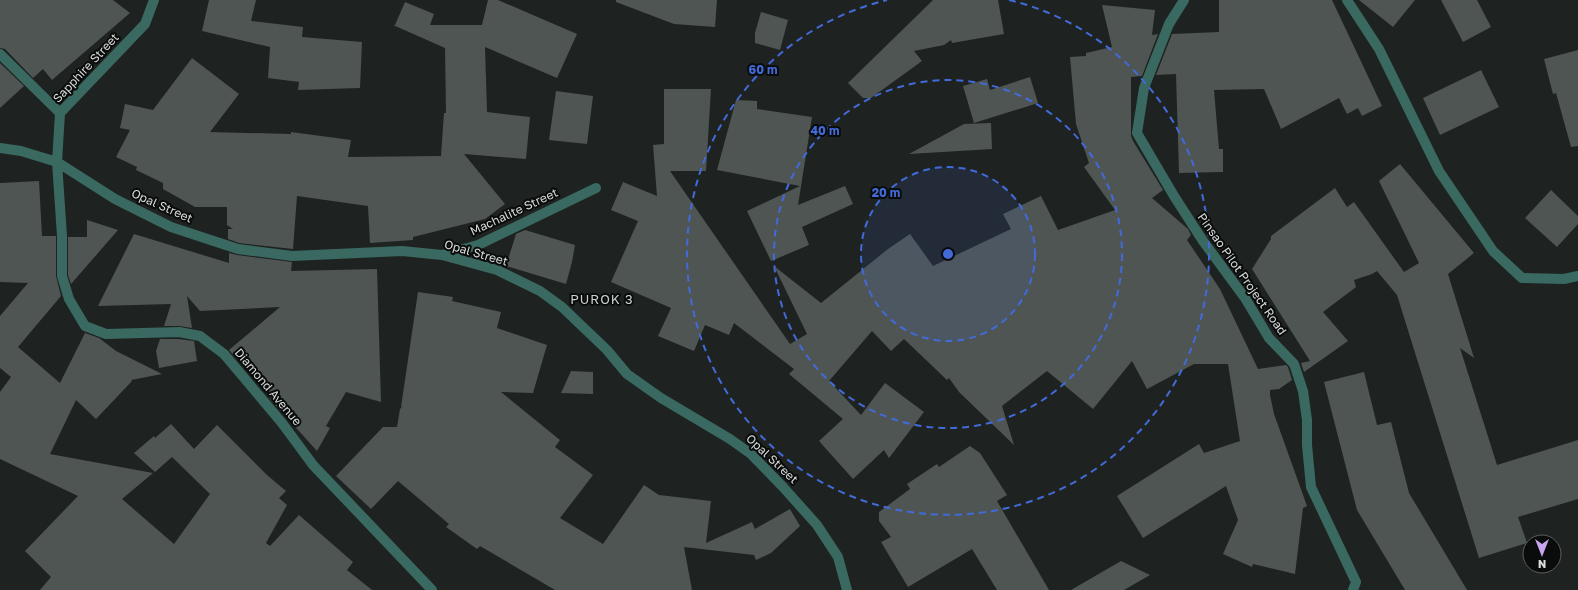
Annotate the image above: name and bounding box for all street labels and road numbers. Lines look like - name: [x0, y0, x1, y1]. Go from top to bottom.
- street label: Sapphire Street: [50, 30, 122, 106]
- street label: Opal Street: [129, 185, 195, 226]
- street label: Machalite Street: [468, 185, 560, 238]
- street label: Pinsao Pilot Project Road: [1195, 210, 1290, 337]
- street label: Opal Street: [443, 236, 510, 269]
- street label: Diamond Avenue: [232, 345, 305, 428]
- street label: Opal Street: [743, 431, 802, 487]

